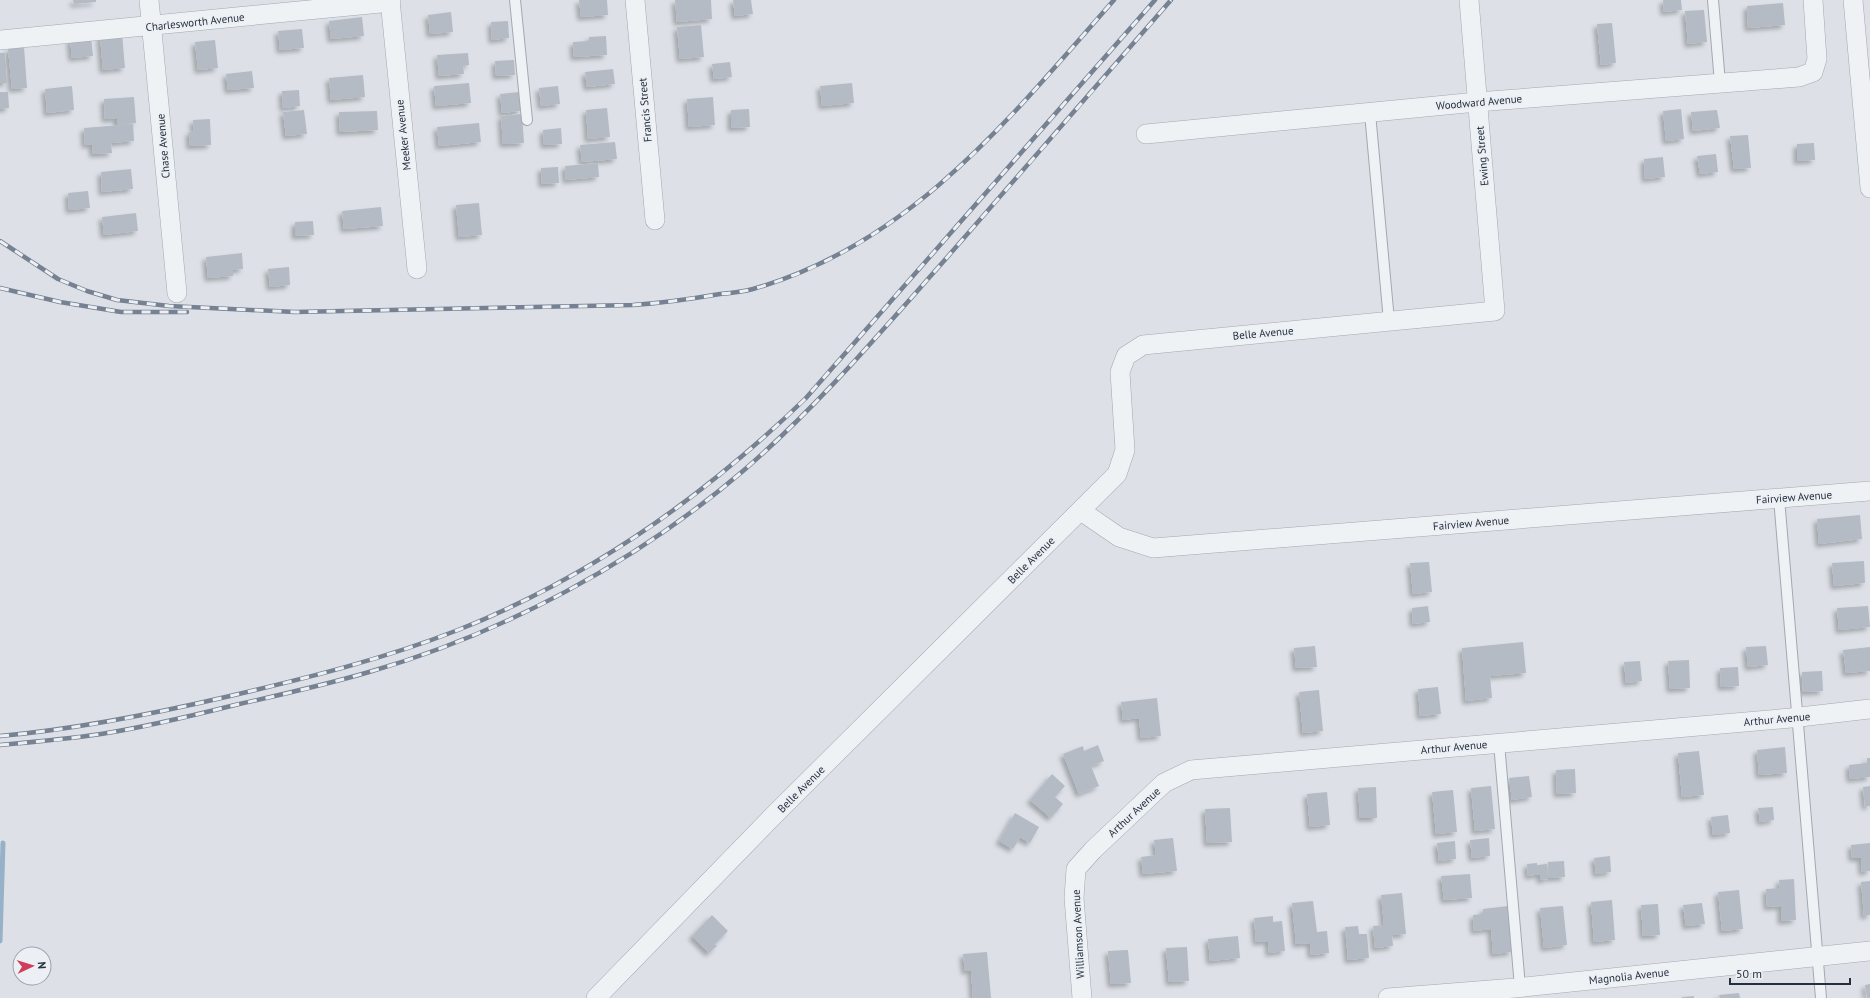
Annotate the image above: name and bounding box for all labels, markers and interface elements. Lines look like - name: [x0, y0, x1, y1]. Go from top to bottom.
- street label: Charlesworth Avenue: [145, 10, 246, 34]
- street label: Francis Street: [635, 77, 655, 143]
- street label: Woodward Avenue: [1435, 91, 1523, 113]
- street label: Meeker Avenue: [392, 98, 414, 171]
- street label: Chase Avenue: [153, 113, 173, 179]
- street label: Ewing Street: [1472, 125, 1492, 186]
- street label: Belle Avenue: [1232, 323, 1294, 343]
- street label: Fairview Avenue: [1755, 487, 1833, 507]
- street label: Fairview Avenue: [1432, 513, 1510, 533]
- street label: Belle Avenue: [1004, 533, 1058, 587]
- street label: Arthur Avenue: [1743, 709, 1811, 729]
- street label: Arthur Avenue: [1420, 737, 1488, 757]
- street label: Belle Avenue: [774, 762, 828, 816]
- street label: Arthur Avenue: [1105, 784, 1164, 840]
- street label: Williamson Avenue: [1069, 889, 1087, 979]
- north arrow: [12, 946, 52, 986]
- scale bar: [1730, 960, 1850, 986]
- text: N: [35, 961, 49, 969]
- street label: Magnolia Avenue: [1588, 965, 1670, 987]
- text: 50 m: [1736, 966, 1762, 981]

